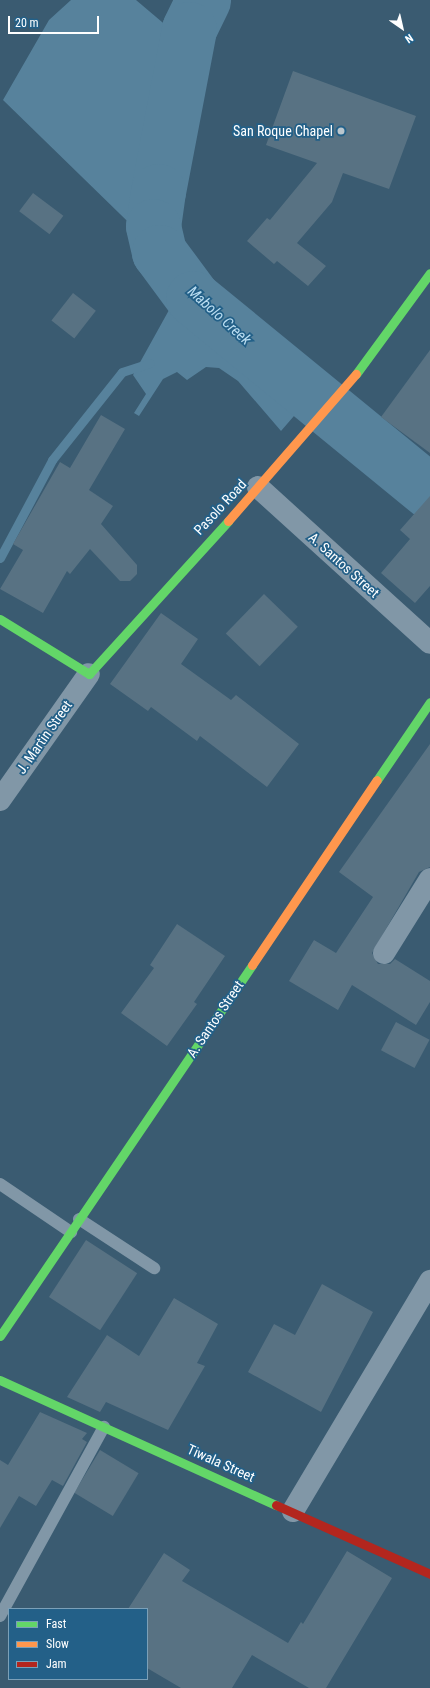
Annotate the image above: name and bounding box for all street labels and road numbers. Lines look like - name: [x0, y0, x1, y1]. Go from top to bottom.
- street label: Pasolo Road: [190, 476, 250, 538]
- street label: A. Santos Street: [305, 529, 383, 601]
- street label: J. Martin Street: [13, 697, 75, 777]
- street label: A. Santos Street: [183, 977, 247, 1061]
- street label: Tiwala Street: [185, 1441, 257, 1485]

